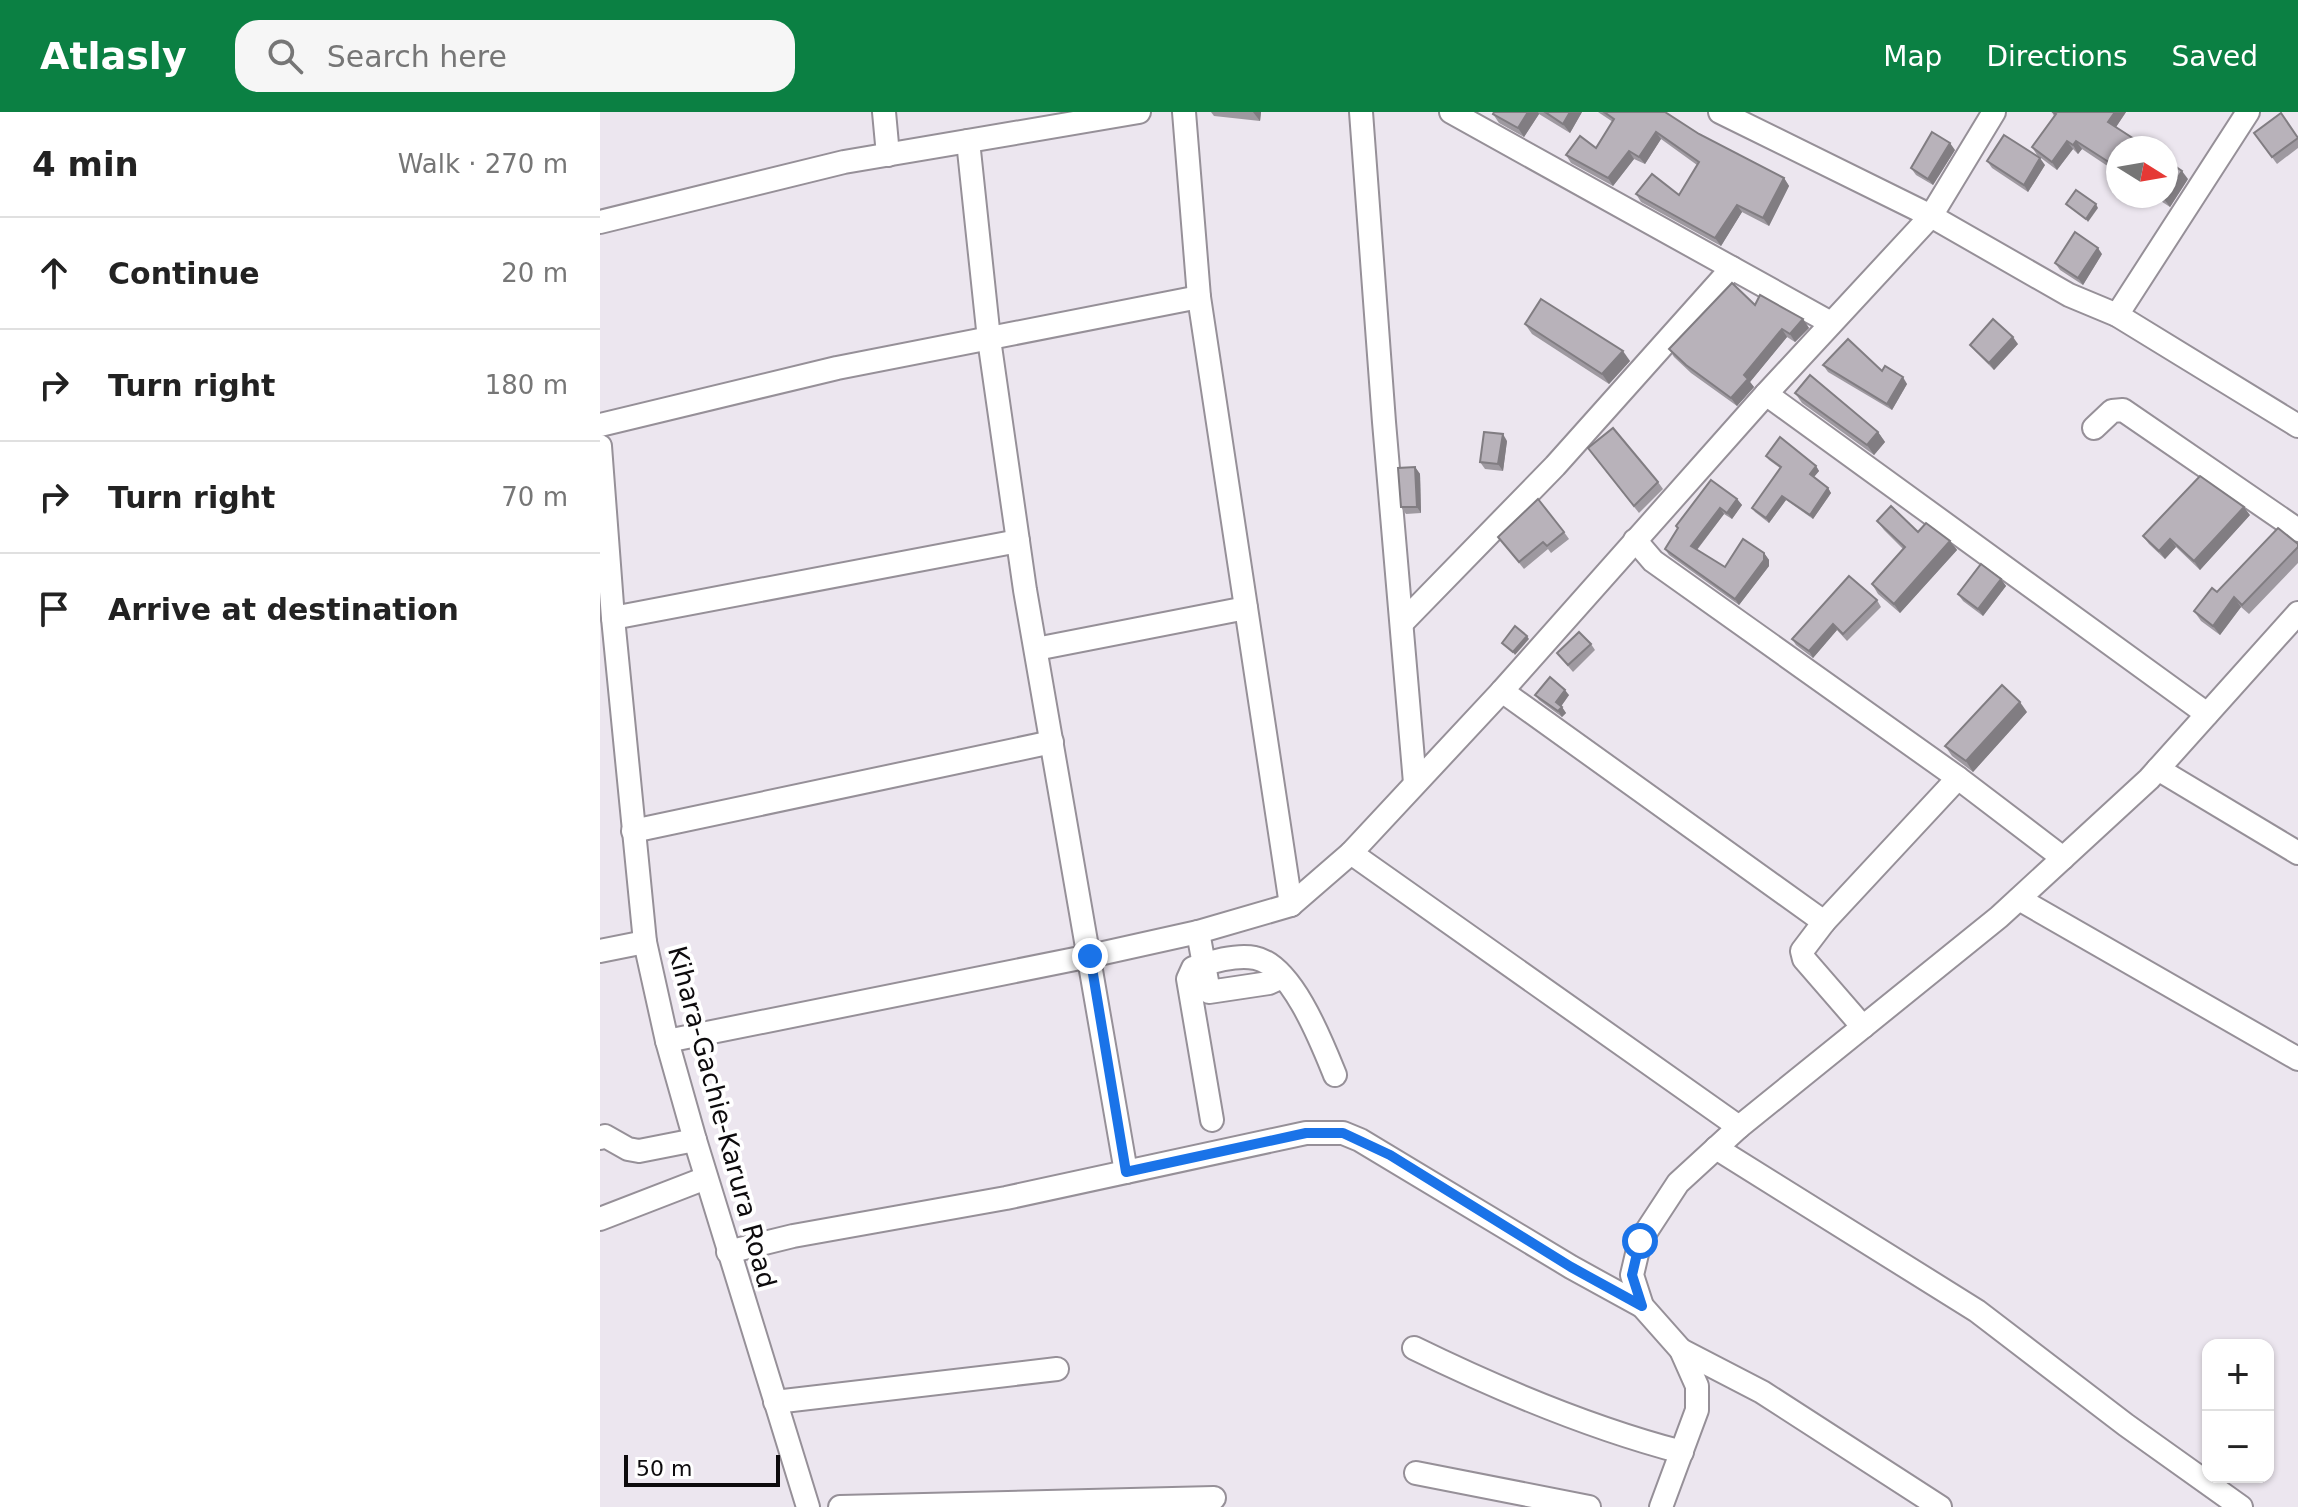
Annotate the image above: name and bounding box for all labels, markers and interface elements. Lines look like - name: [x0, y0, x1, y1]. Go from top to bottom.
- search box: [235, 20, 795, 92]
- text: Atlasly: [40, 34, 187, 78]
- icon: search: [263, 34, 307, 78]
- text: Search here: [327, 39, 507, 74]
- text: Map: [1883, 40, 1942, 73]
- text: Directions: [1986, 40, 2127, 73]
- text: Saved: [2171, 40, 2258, 73]
- north arrow: [2106, 136, 2178, 208]
- text: 4 min: [32, 144, 139, 184]
- text: Walk · 270 m: [398, 149, 568, 179]
- icon: ahead: [32, 251, 76, 295]
- text: Continue: [108, 256, 260, 291]
- text: 20 m: [501, 258, 568, 288]
- icon: right: [32, 363, 76, 407]
- text: Turn right: [108, 368, 275, 403]
- text: 180 m: [485, 370, 568, 400]
- icon: right: [32, 475, 76, 519]
- text: Turn right: [108, 480, 275, 515]
- text: 70 m: [501, 482, 568, 512]
- icon: arrive: [32, 587, 76, 631]
- text: Arrive at destination: [108, 592, 459, 627]
- route end: [1072, 938, 1108, 974]
- street label: Kihara-Gachie-Karura Road: [662, 943, 782, 1291]
- route start: [1622, 1223, 1658, 1259]
- map controls: [2202, 1339, 2274, 1483]
- button: +: [2202, 1339, 2274, 1411]
- button: −: [2202, 1411, 2274, 1483]
- scale bar: [624, 1451, 780, 1487]
- text: 50 m: [636, 1456, 692, 1481]

